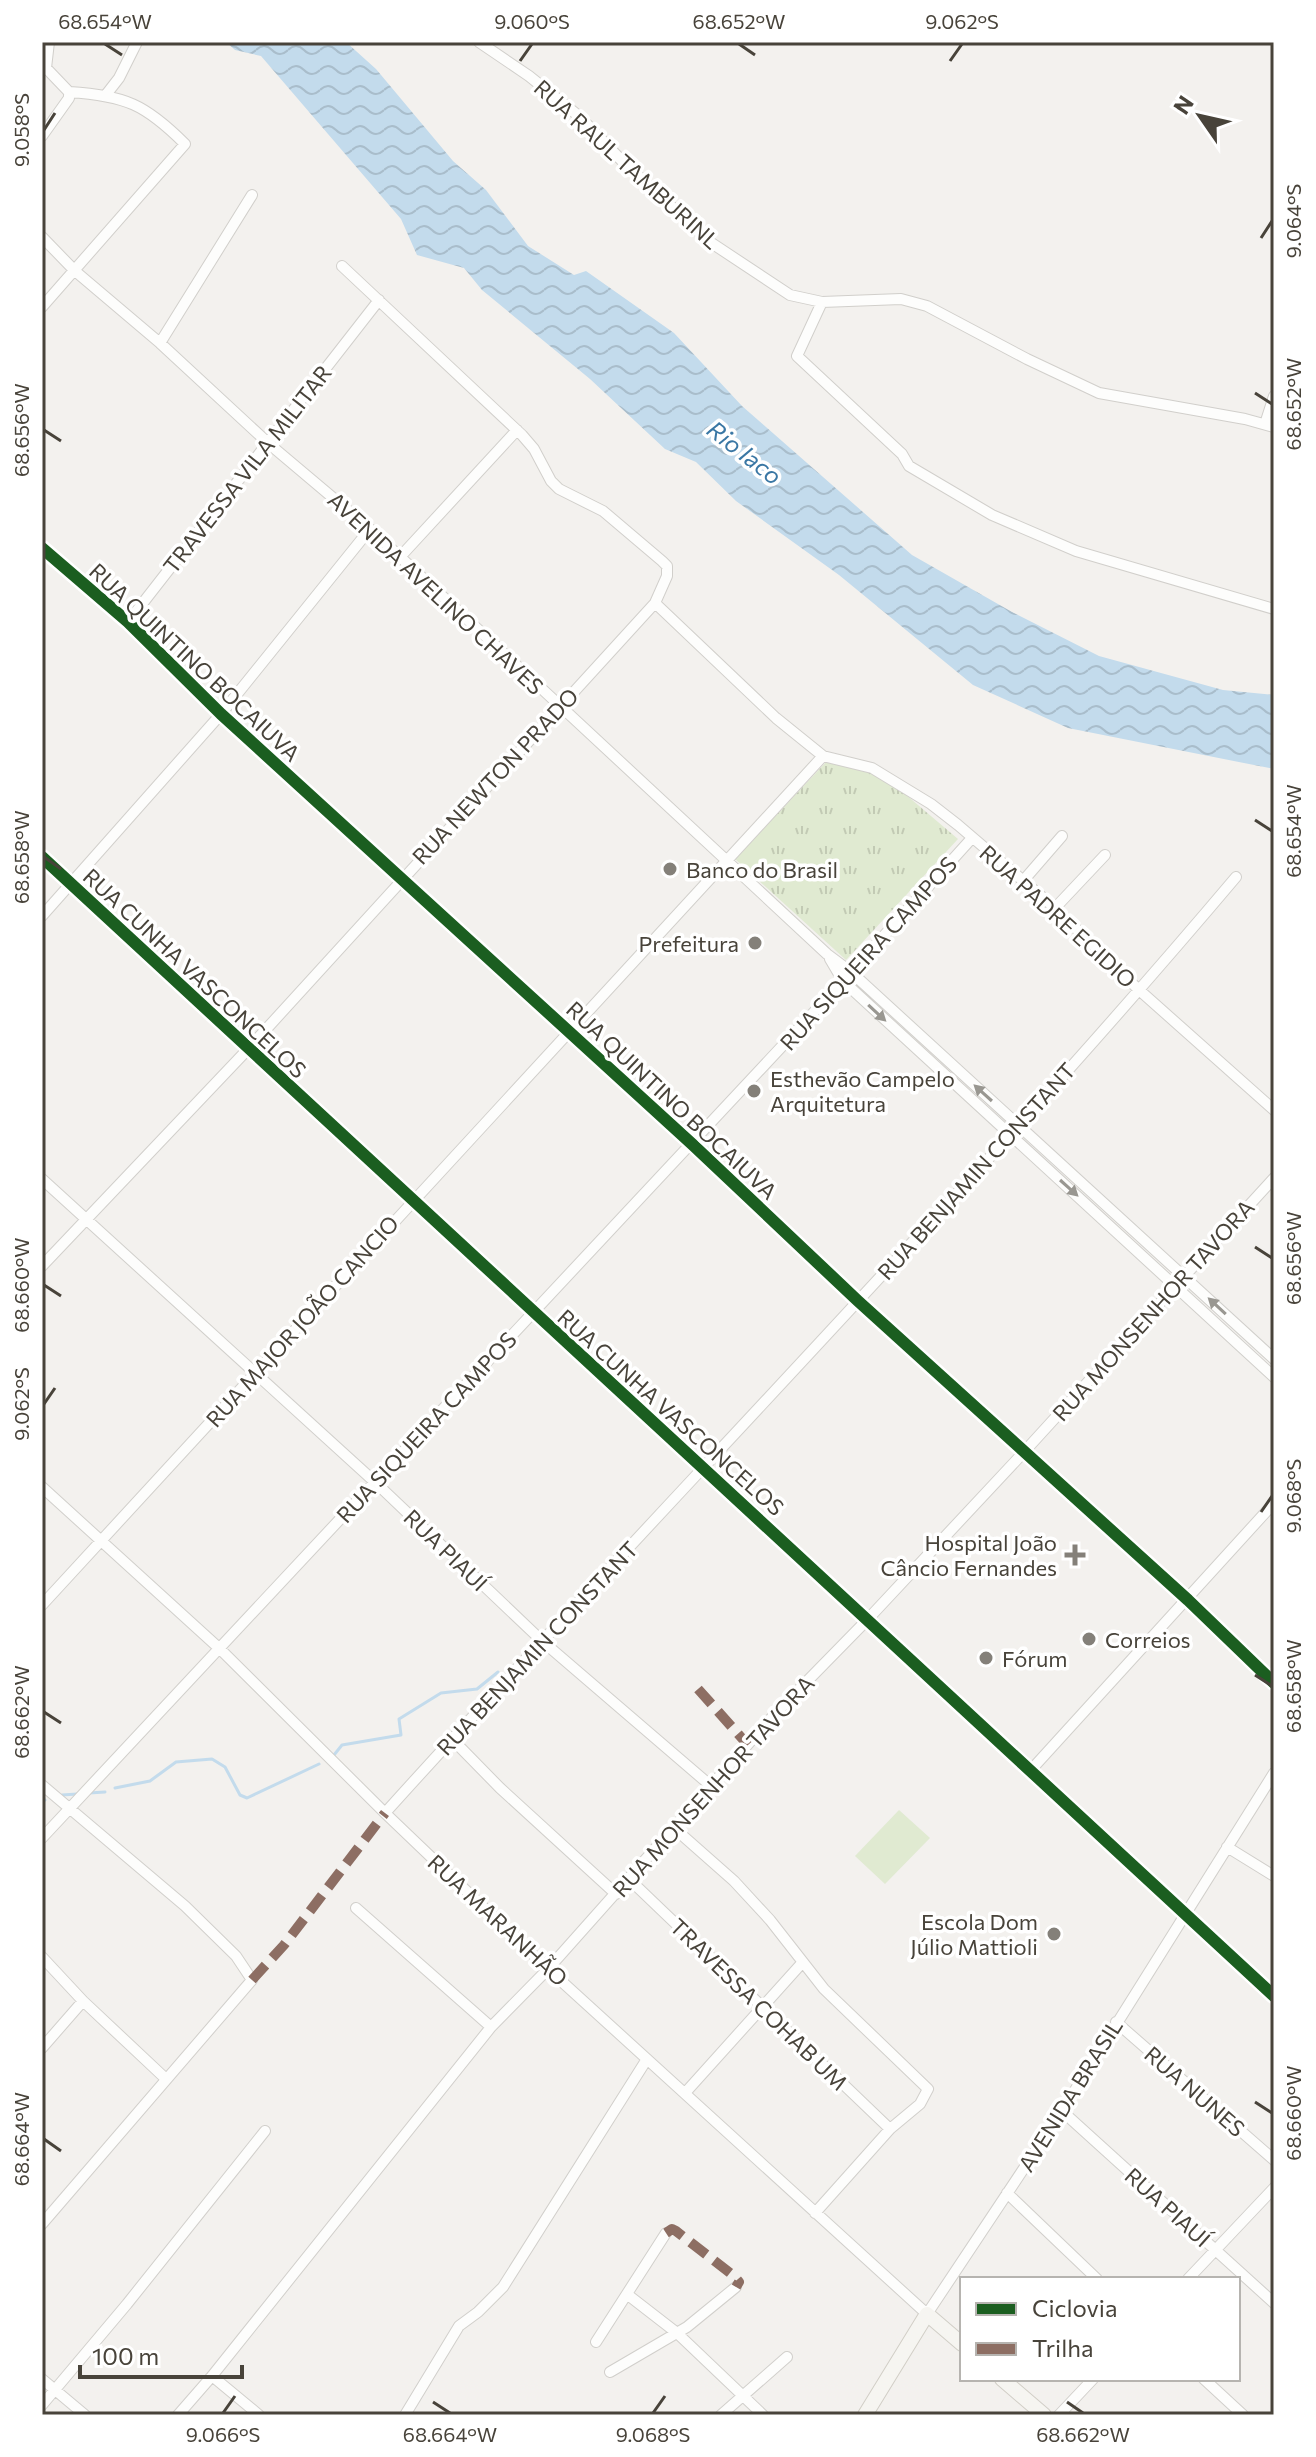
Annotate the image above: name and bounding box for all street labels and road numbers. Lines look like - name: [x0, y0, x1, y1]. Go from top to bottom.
- street label: RUA RAUL TAMBURINL: [529, 74, 725, 254]
- street label: TRAVESSA VILA MILITAR: [157, 359, 337, 579]
- street label: AVENIDA AVELINO CHAVES: [323, 486, 549, 700]
- street label: RUA QUINTINO BOCAIUVA: [84, 557, 306, 767]
- street label: RUA NEWTON PRADO: [406, 682, 584, 870]
- street label: RUA PADRE EGIDIO: [974, 839, 1142, 993]
- street label: RUA SIQUEIRA CAMPOS: [774, 850, 962, 1056]
- street label: RUA CUNHA VASCONCELOS: [78, 862, 312, 1084]
- street label: RUA QUINTINO BOCAIUVA: [561, 995, 783, 1205]
- street label: RUA BENJAMIN CONSTANT: [871, 1057, 1081, 1285]
- street label: RUA MONSENHOR TAVORA: [1046, 1194, 1260, 1426]
- street label: RUA MAJOR JOÃO CANCIO: [200, 1210, 404, 1432]
- street label: RUA CUNHA VASCONCELOS: [552, 1303, 790, 1521]
- street label: RUA SIQUEIRA CAMPOS: [330, 1326, 522, 1528]
- street label: RUA PIAUÍ: [399, 1504, 494, 1597]
- street label: RUA BENJAMIN CONSTANT: [431, 1535, 643, 1761]
- street label: RUA MONSENHOR TAVORA: [606, 1670, 820, 1902]
- street label: RUA MARANHÃO: [423, 1848, 573, 1992]
- street label: TRAVESSA COHAB UM: [665, 1912, 853, 2096]
- street label: AVENIDA BRASIL: [1012, 2014, 1128, 2176]
- street label: RUA NUNES: [1139, 2040, 1251, 2142]
- street label: RUA PIAUÍ: [1120, 2162, 1217, 2253]

